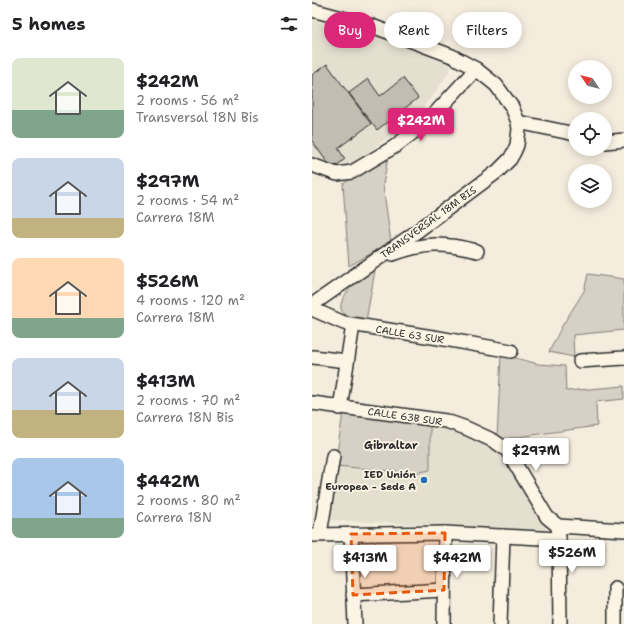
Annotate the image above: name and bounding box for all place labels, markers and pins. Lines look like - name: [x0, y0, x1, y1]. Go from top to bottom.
- pin: $242M: [393, 108, 449, 142]
- pin: $297M: [508, 438, 564, 472]
- place label: IED Unión Europea - Sede A: [325, 468, 416, 493]
- marker: IED Unión Europea - Sede A: [419, 475, 429, 485]
- pin: $526M: [544, 540, 600, 574]
- pin: $413M: [337, 545, 393, 579]
- pin: $442M: [429, 545, 485, 579]

